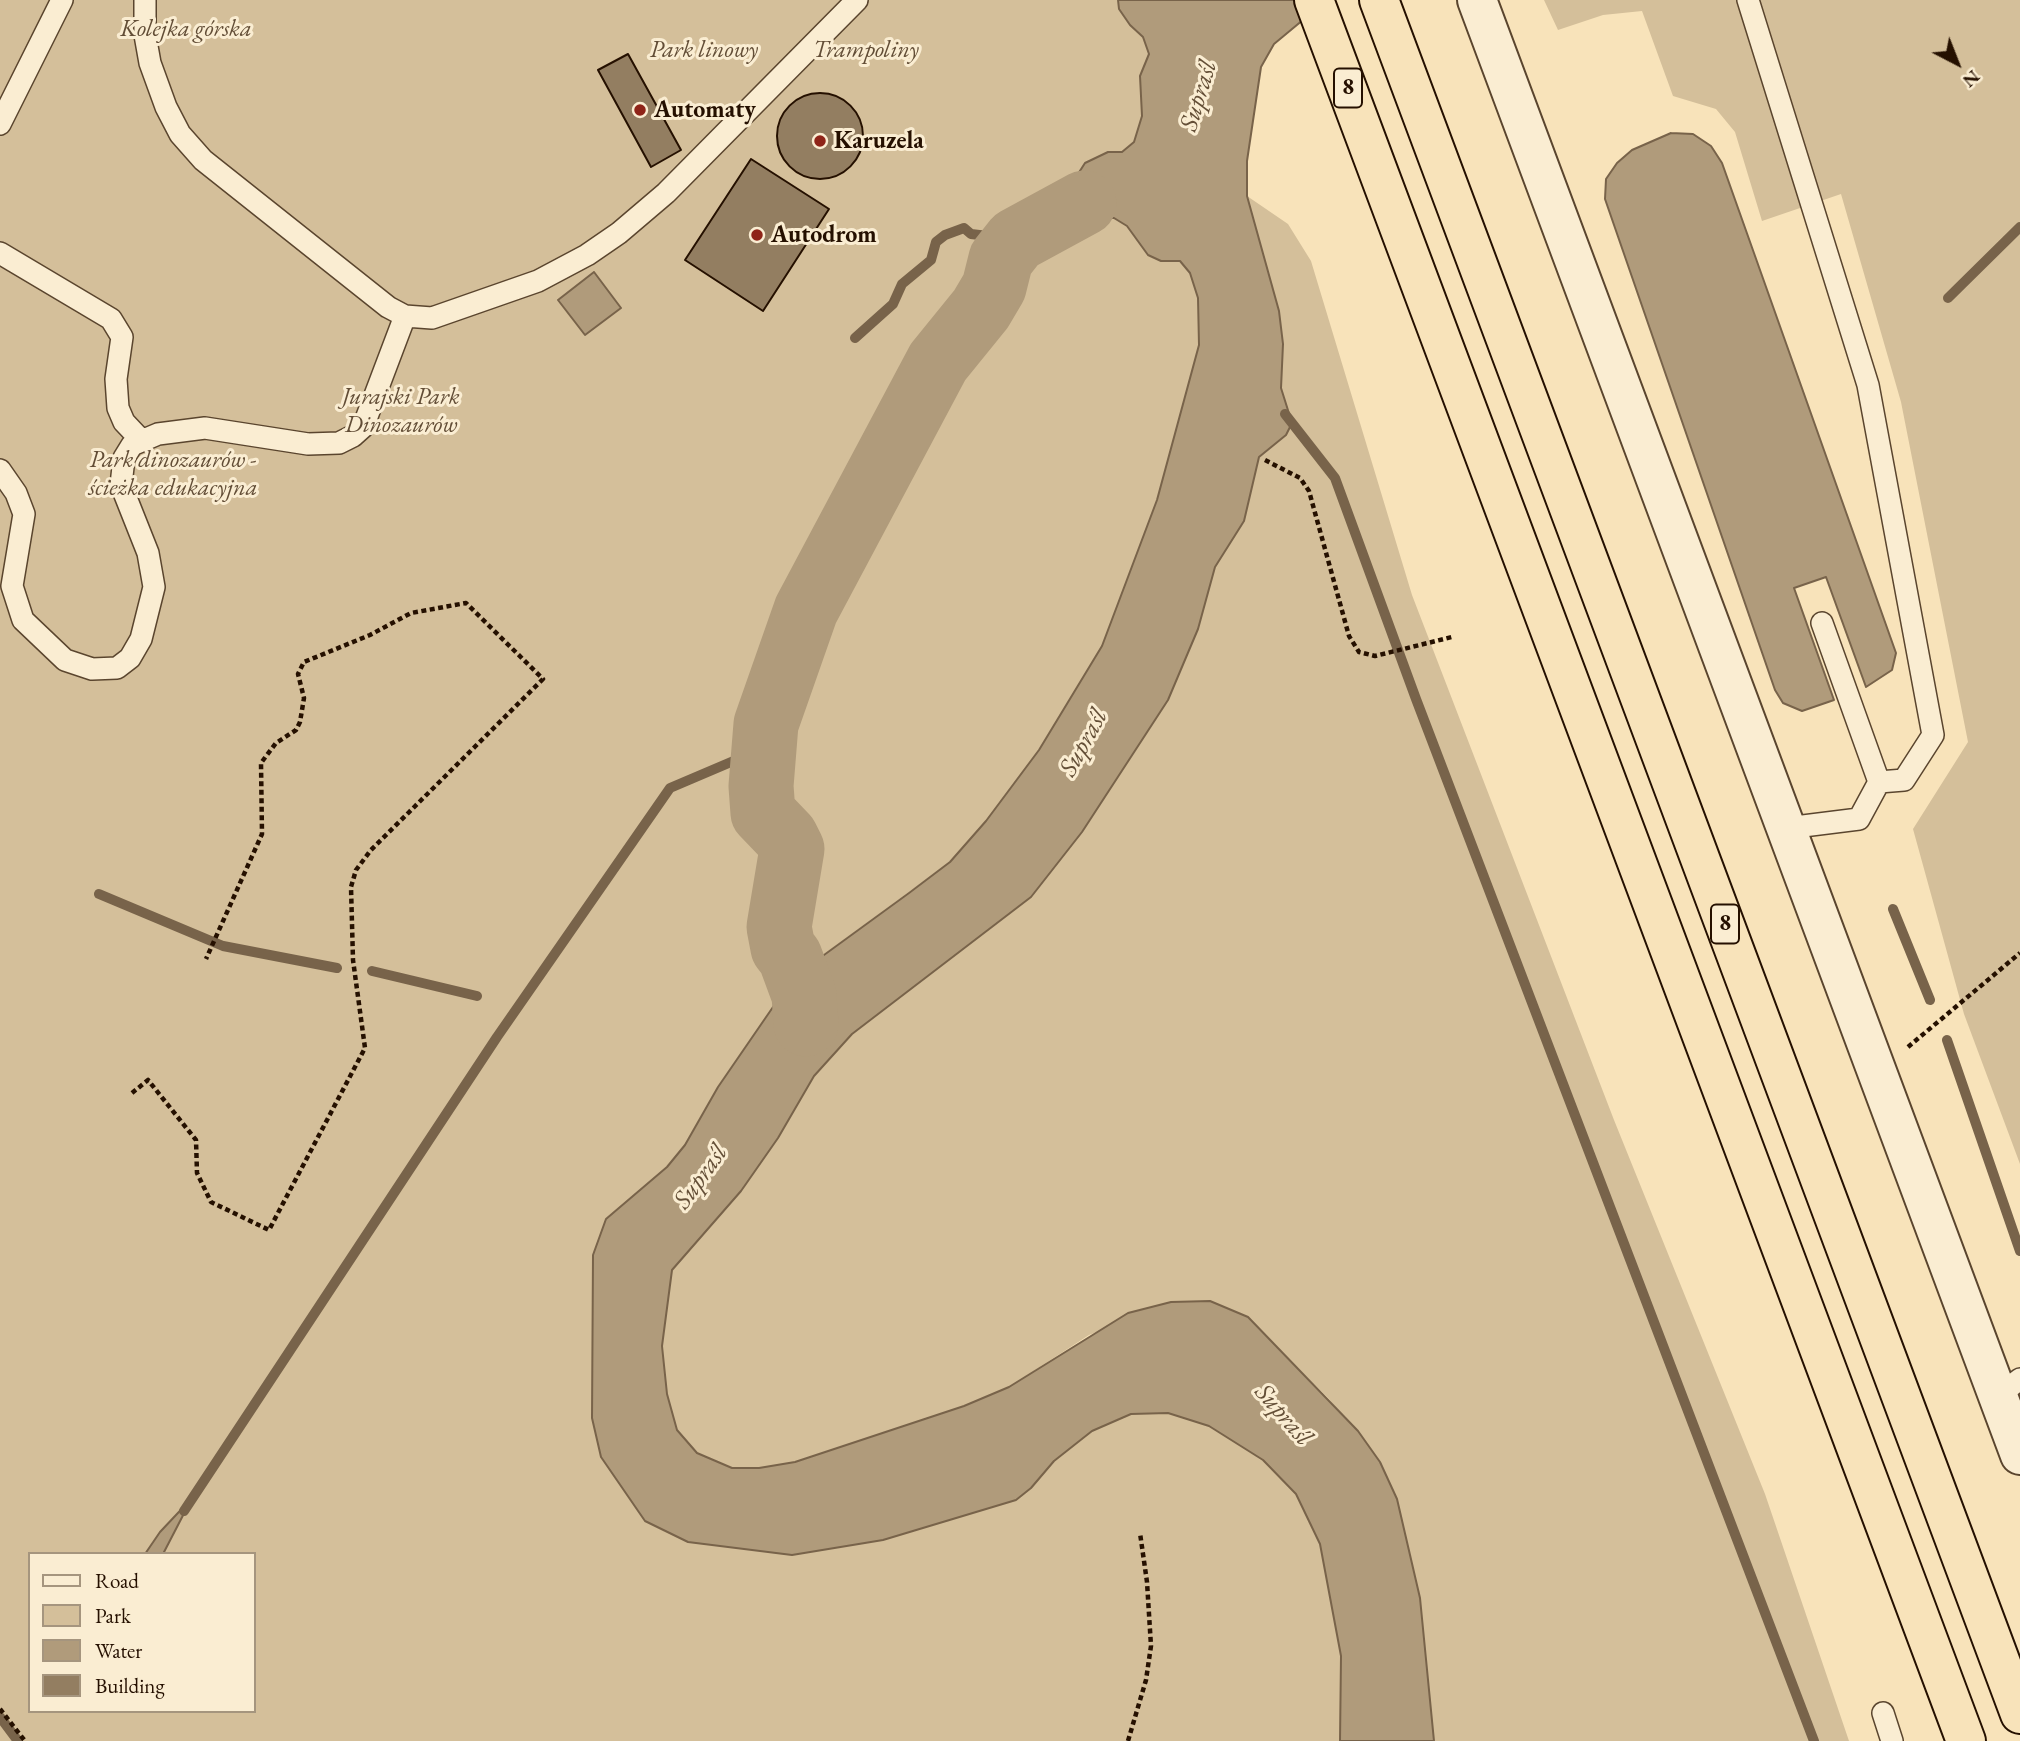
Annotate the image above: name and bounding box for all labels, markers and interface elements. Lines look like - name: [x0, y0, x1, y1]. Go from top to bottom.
- park label: Kolejka górska: [120, 15, 252, 43]
- north arrow: [1922, 28, 1992, 98]
- park label: Park linowy: [650, 36, 758, 64]
- park label: Trampoliny: [813, 36, 919, 64]
- water label: Supraśl: [1174, 57, 1224, 135]
- text: N: [1957, 65, 1985, 93]
- road number: 8: [1334, 68, 1362, 108]
- place label: Automaty: [654, 96, 756, 124]
- marker: Automaty: [632, 102, 648, 118]
- place label: Karuzela: [834, 127, 924, 155]
- marker: Karuzela: [812, 133, 828, 149]
- place label: Autodrom: [771, 221, 877, 249]
- marker: Autodrom: [749, 227, 765, 243]
- park label: Jurajski Park Dinozaurów: [342, 383, 460, 439]
- park label: Park dinozaurów - ścieżka edukacyjna: [89, 446, 257, 502]
- water label: Supraśl: [1053, 704, 1115, 782]
- road number: 8: [1711, 904, 1739, 944]
- water label: Supraśl: [667, 1139, 735, 1215]
- water label: Supraśl: [1248, 1378, 1318, 1452]
- legend: [28, 1552, 256, 1713]
- text: Road: [95, 1567, 139, 1594]
- text: Park: [95, 1602, 131, 1629]
- text: Water: [95, 1637, 142, 1664]
- text: Building: [95, 1672, 165, 1699]

